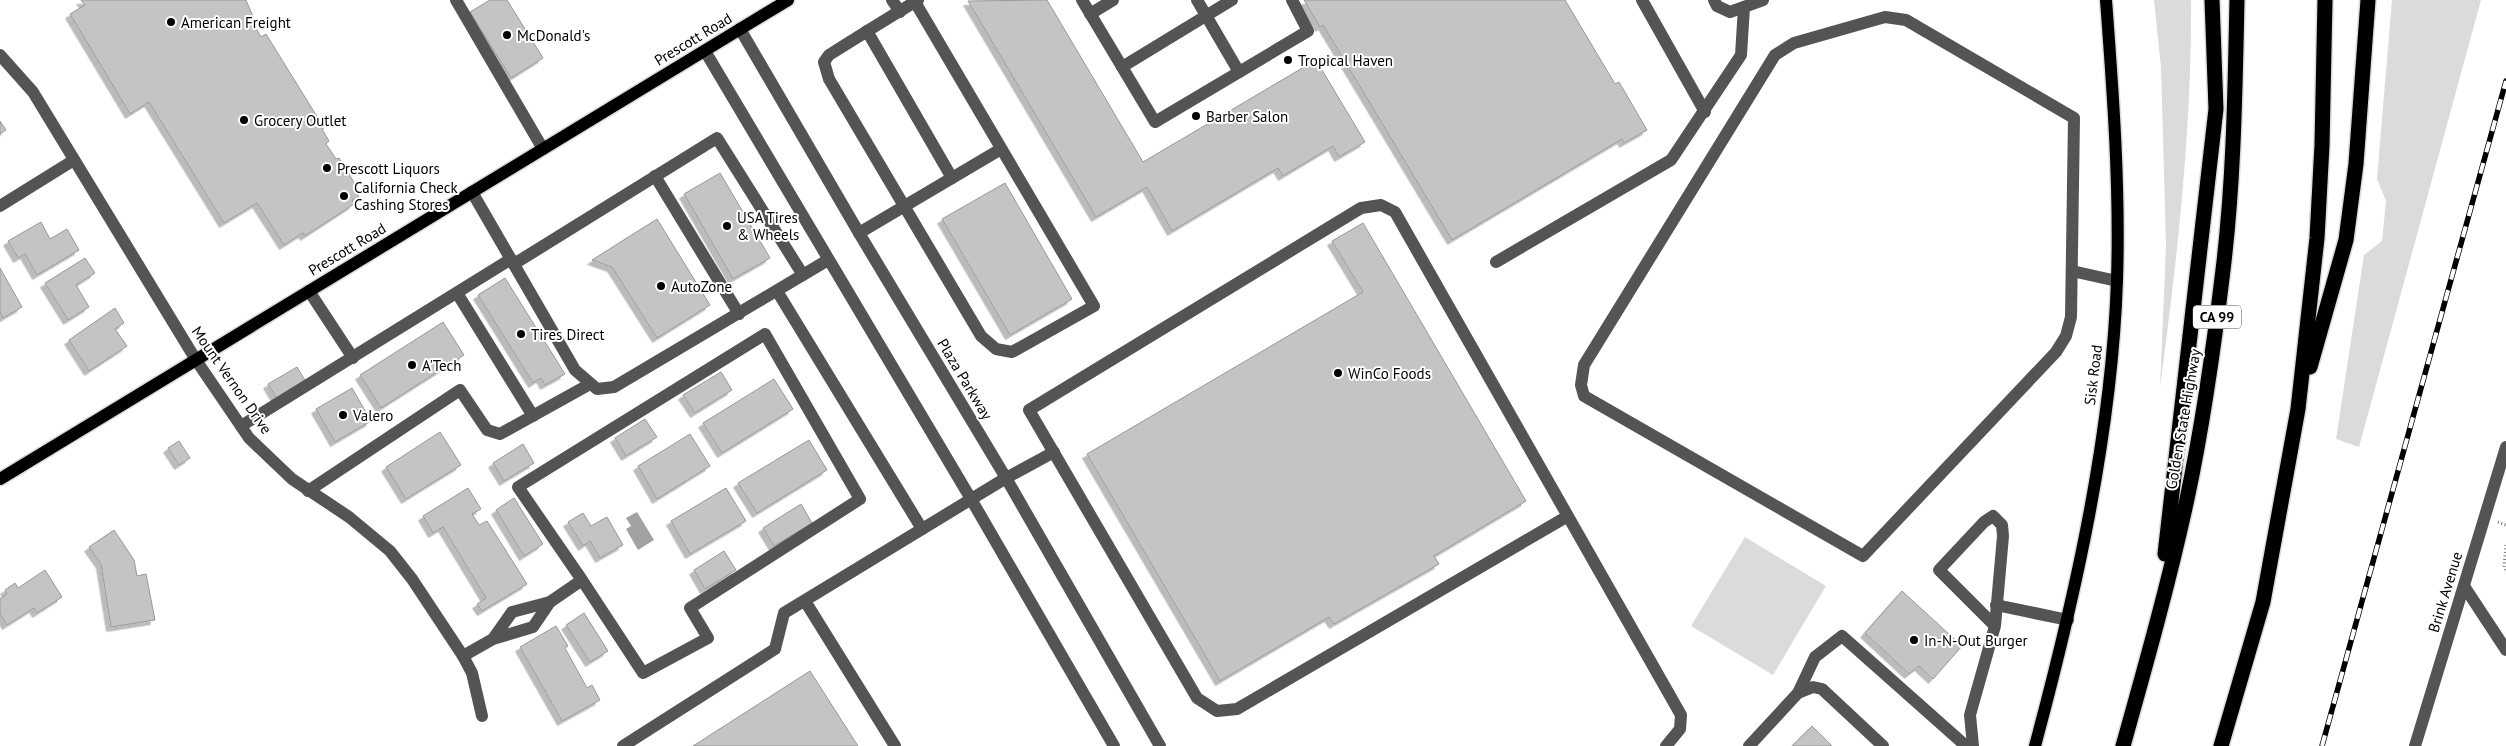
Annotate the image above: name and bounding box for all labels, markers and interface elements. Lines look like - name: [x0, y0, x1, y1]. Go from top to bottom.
- street label: Prescott Road: [651, 8, 735, 70]
- place label: American Freight: [181, 13, 291, 32]
- marker: American Freight: [165, 16, 177, 28]
- place label: McDonald's: [517, 26, 590, 45]
- marker: McDonald's: [501, 29, 513, 41]
- place label: Tropical Haven: [1298, 51, 1393, 70]
- marker: Tropical Haven: [1282, 54, 1294, 66]
- place label: Barber Salon: [1206, 107, 1288, 126]
- marker: Barber Salon: [1190, 110, 1202, 122]
- place label: Grocery Outlet: [254, 111, 346, 130]
- marker: Grocery Outlet: [238, 114, 250, 126]
- place label: Prescott Liquors: [337, 159, 440, 178]
- marker: Prescott Liquors: [321, 162, 333, 174]
- place label: California Check Cashing Stores: [354, 178, 459, 214]
- marker: California Check Cashing Stores: [338, 190, 350, 202]
- place label: USA Tires & Wheels: [737, 208, 799, 244]
- street label: Prescott Road: [305, 218, 389, 280]
- marker: USA Tires & Wheels: [721, 220, 733, 232]
- place label: AutoZone: [671, 277, 732, 296]
- marker: AutoZone: [655, 280, 667, 292]
- road number: CA 99: [2193, 306, 2241, 328]
- street label: Mount Vernon Drive: [188, 322, 276, 438]
- place label: Tires Direct: [531, 325, 605, 344]
- marker: Tires Direct: [515, 328, 527, 340]
- street label: Plaza Parkway: [933, 335, 997, 423]
- street label: Sisk Road: [2080, 344, 2106, 406]
- street label: Golden State Highway: [2161, 347, 2205, 491]
- place label: A'Tech: [422, 356, 462, 375]
- marker: A'Tech: [406, 359, 418, 371]
- place label: WinCo Foods: [1348, 364, 1431, 383]
- marker: WinCo Foods: [1332, 367, 1344, 379]
- place label: Valero: [352, 406, 393, 425]
- marker: Valero: [337, 409, 349, 421]
- street label: Brink Avenue: [2424, 549, 2466, 635]
- place label: In-N-Out Burger: [1924, 631, 2028, 650]
- marker: In-N-Out Burger: [1908, 634, 1920, 646]

